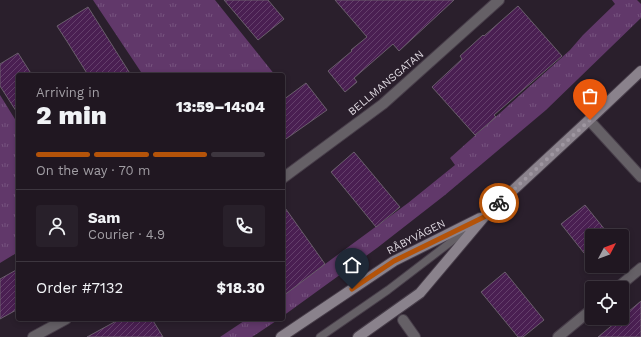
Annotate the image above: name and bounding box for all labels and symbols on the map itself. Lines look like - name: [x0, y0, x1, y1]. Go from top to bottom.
- street label: BELLMANSGATAN: [346, 48, 426, 118]
- pin: [573, 79, 607, 120]
- courier: [479, 183, 519, 223]
- street label: RÅBYVÄGEN: [384, 216, 448, 257]
- north arrow: [585, 229, 629, 273]
- pin: [335, 248, 369, 289]

